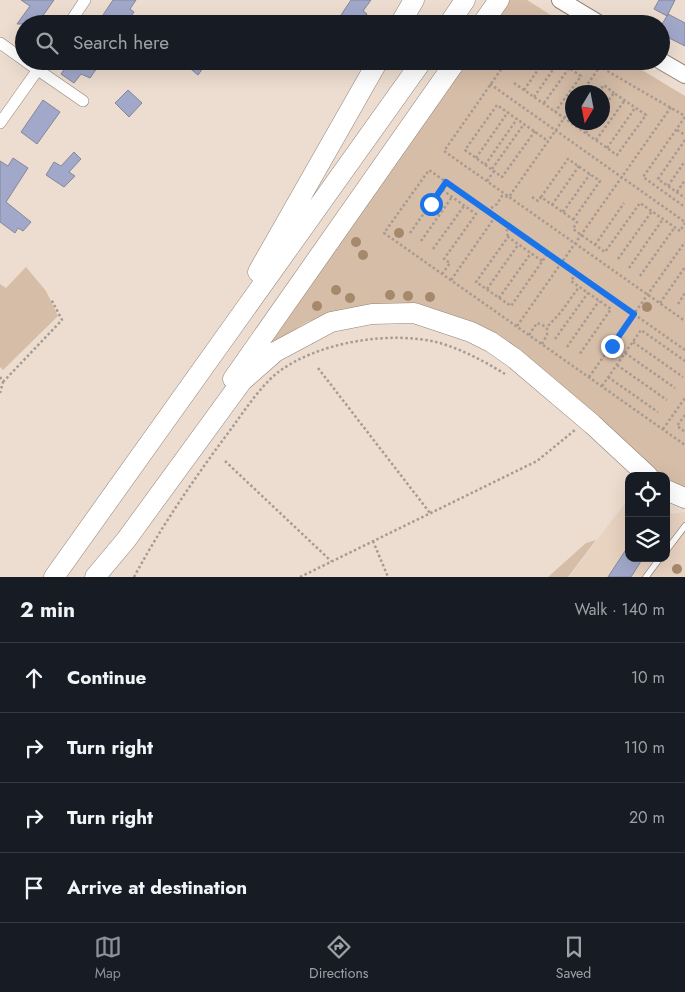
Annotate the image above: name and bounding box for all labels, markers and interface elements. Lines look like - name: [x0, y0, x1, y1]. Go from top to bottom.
- search box: [15, 15, 670, 70]
- icon: search: [33, 29, 61, 57]
- text: Search here: [73, 29, 169, 56]
- north arrow: [565, 85, 610, 130]
- route start: [420, 193, 443, 216]
- route end: [601, 335, 624, 358]
- map controls: [625, 472, 670, 562]
- button: locate: [625, 472, 670, 517]
- button: layers: [625, 517, 670, 562]
- text: 2 min: [20, 595, 75, 625]
- text: Walk · 140 m: [575, 598, 665, 621]
- icon: ahead: [20, 664, 48, 692]
- text: Continue: [67, 664, 146, 691]
- text: 10 m: [631, 666, 665, 689]
- icon: right: [20, 734, 48, 762]
- text: Turn right: [67, 734, 153, 761]
- text: 110 m: [624, 736, 665, 759]
- icon: right: [20, 804, 48, 832]
- text: Turn right: [67, 804, 153, 831]
- text: 20 m: [629, 806, 665, 829]
- icon: arrive: [20, 874, 48, 902]
- text: Arrive at destination: [67, 874, 247, 901]
- tab: Map: [94, 933, 122, 983]
- tab: Directions: [309, 933, 368, 983]
- tab: Saved: [556, 933, 591, 983]

